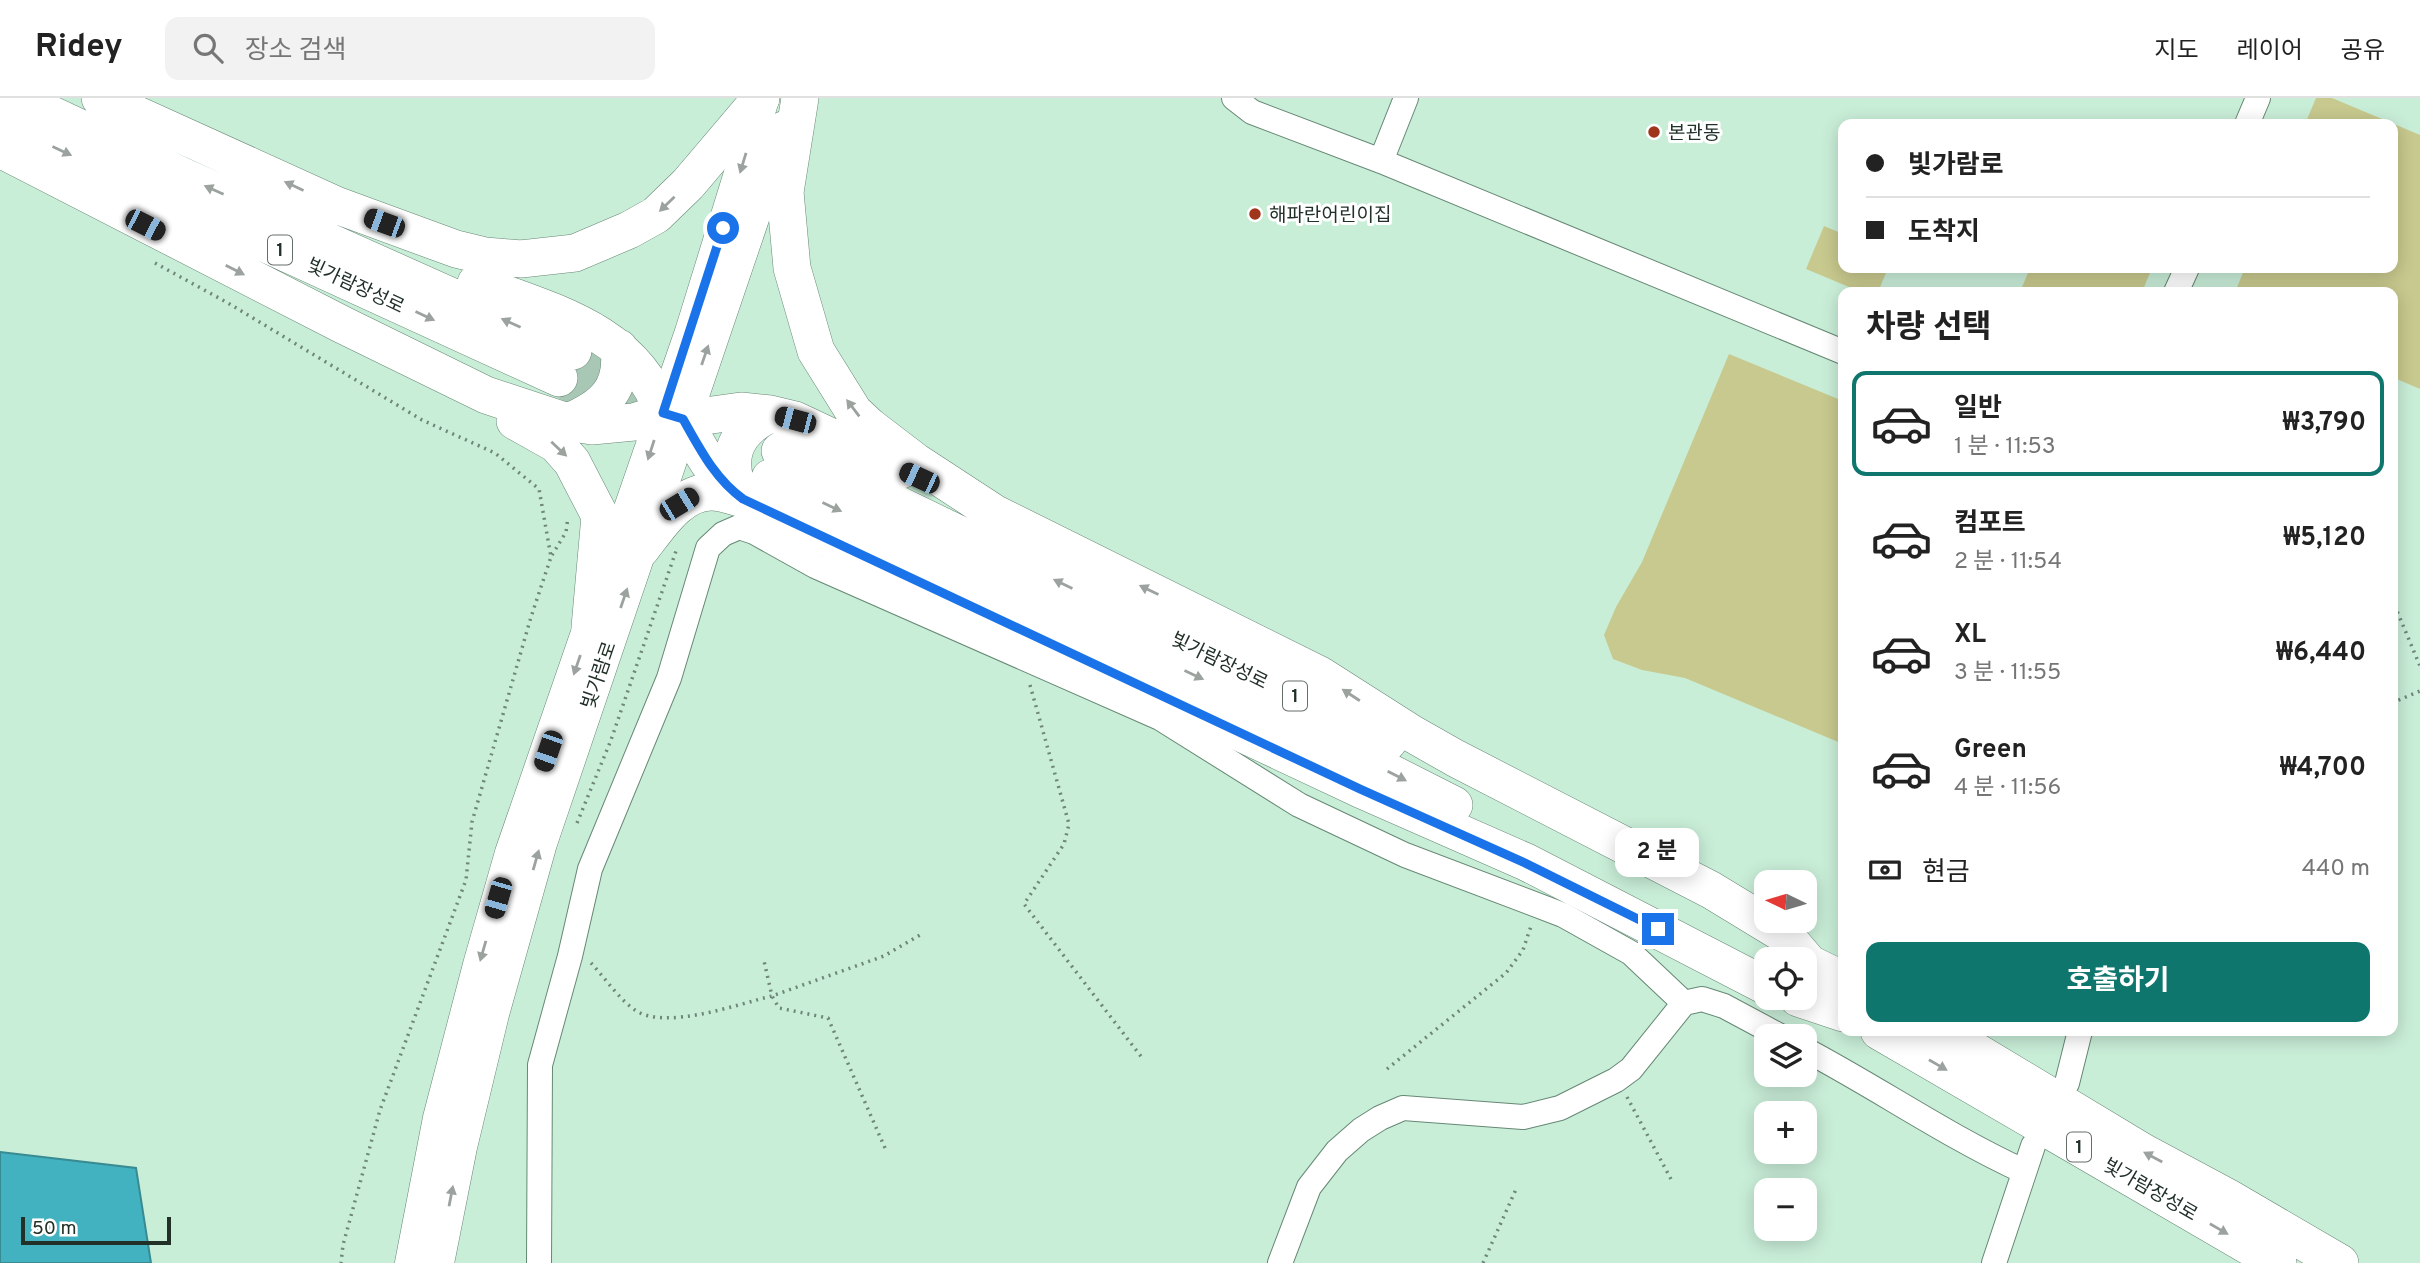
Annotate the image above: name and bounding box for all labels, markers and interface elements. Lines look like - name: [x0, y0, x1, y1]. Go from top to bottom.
- search box: [165, 17, 655, 80]
- text: Ridey: [35, 27, 123, 69]
- icon: search: [189, 29, 227, 67]
- text: 장소 검색: [245, 35, 346, 68]
- text: 지도: [2154, 37, 2199, 67]
- text: 레이어: [2237, 37, 2303, 67]
- text: 공유: [2341, 37, 2385, 67]
- place label: 본관동: [1668, 122, 1720, 146]
- marker: 본관동: [1646, 124, 1662, 140]
- one-way arrow: [52, 145, 72, 157]
- text: 빛가람로: [1908, 150, 2004, 183]
- one-way arrow: [737, 153, 747, 174]
- one-way arrow: [284, 181, 304, 192]
- one-way arrow: [204, 184, 224, 196]
- one-way arrow: [659, 196, 676, 212]
- place label: 해파란어린이집: [1269, 204, 1391, 228]
- car: [122, 206, 169, 244]
- car: [361, 206, 408, 240]
- marker: 해파란어린이집: [1247, 206, 1263, 222]
- route start: [707, 212, 739, 244]
- text: 도착지: [1908, 217, 1980, 250]
- road number: 1: [268, 236, 292, 265]
- street label: 빛가람장성로: [303, 254, 408, 320]
- one-way arrow: [225, 265, 245, 276]
- text: 차량 선택: [1866, 309, 1992, 349]
- one-way arrow: [415, 311, 435, 322]
- one-way arrow: [501, 317, 521, 329]
- one-way arrow: [700, 344, 711, 365]
- icon: car: [1870, 392, 1933, 455]
- text: 일반: [1954, 393, 2002, 426]
- one-way arrow: [845, 400, 860, 418]
- car: [772, 404, 819, 436]
- text: ₩3,790: [2283, 407, 2366, 440]
- text: 1 분 · 11:53: [1954, 433, 2056, 462]
- one-way arrow: [645, 439, 655, 460]
- one-way arrow: [550, 441, 567, 457]
- car: [896, 460, 943, 496]
- car: [656, 484, 703, 524]
- one-way arrow: [822, 501, 842, 513]
- icon: car: [1870, 507, 1933, 570]
- text: 컴포트: [1954, 508, 2026, 541]
- text: ₩5,120: [2283, 522, 2366, 555]
- text: 2 분 · 11:54: [1954, 548, 2062, 577]
- one-way arrow: [1053, 579, 1073, 590]
- one-way arrow: [1139, 584, 1159, 596]
- one-way arrow: [619, 587, 630, 608]
- text: XL: [1954, 619, 1986, 652]
- icon: car: [1870, 622, 1933, 685]
- street label: 빛가람장성로: [1167, 628, 1272, 696]
- text: ₩6,440: [2276, 637, 2366, 670]
- street label: 빛가람로: [577, 639, 623, 713]
- one-way arrow: [571, 655, 582, 676]
- text: 3 분 · 11:55: [1954, 659, 2061, 688]
- one-way arrow: [1183, 670, 1204, 681]
- road number: 1: [1283, 682, 1307, 710]
- one-way arrow: [1341, 688, 1361, 701]
- car: [532, 728, 565, 774]
- text: Green: [1954, 734, 2027, 767]
- icon: car: [1870, 737, 1933, 800]
- text: ₩4,700: [2280, 752, 2366, 785]
- one-way arrow: [1387, 771, 1407, 782]
- text: 4 분 · 11:56: [1954, 774, 2061, 803]
- callout: 2 분: [1616, 828, 1700, 876]
- text: 2 분: [1637, 838, 1677, 867]
- one-way arrow: [531, 848, 542, 870]
- icon: cash: [1866, 851, 1904, 889]
- text: 440 m: [2302, 855, 2370, 884]
- text: 현금: [1922, 857, 1970, 890]
- north arrow: [1754, 870, 1816, 933]
- map controls: [1754, 870, 1817, 1241]
- car: [483, 875, 514, 921]
- route end: [1642, 913, 1674, 945]
- one-way arrow: [477, 940, 487, 961]
- button: 호출하기: [1866, 942, 2370, 1022]
- button: locate: [1754, 947, 1817, 1010]
- button: layers: [1754, 1024, 1817, 1087]
- one-way arrow: [1928, 1059, 1947, 1071]
- button: +: [1754, 1101, 1817, 1164]
- road number: 1: [2067, 1132, 2091, 1162]
- one-way arrow: [2143, 1151, 2163, 1163]
- street label: 빛가람장성로: [2099, 1154, 2201, 1227]
- button: −: [1754, 1178, 1817, 1241]
- one-way arrow: [446, 1185, 457, 1207]
- scale bar: [21, 1214, 172, 1246]
- text: 50 m: [32, 1217, 77, 1241]
- one-way arrow: [2210, 1222, 2229, 1235]

